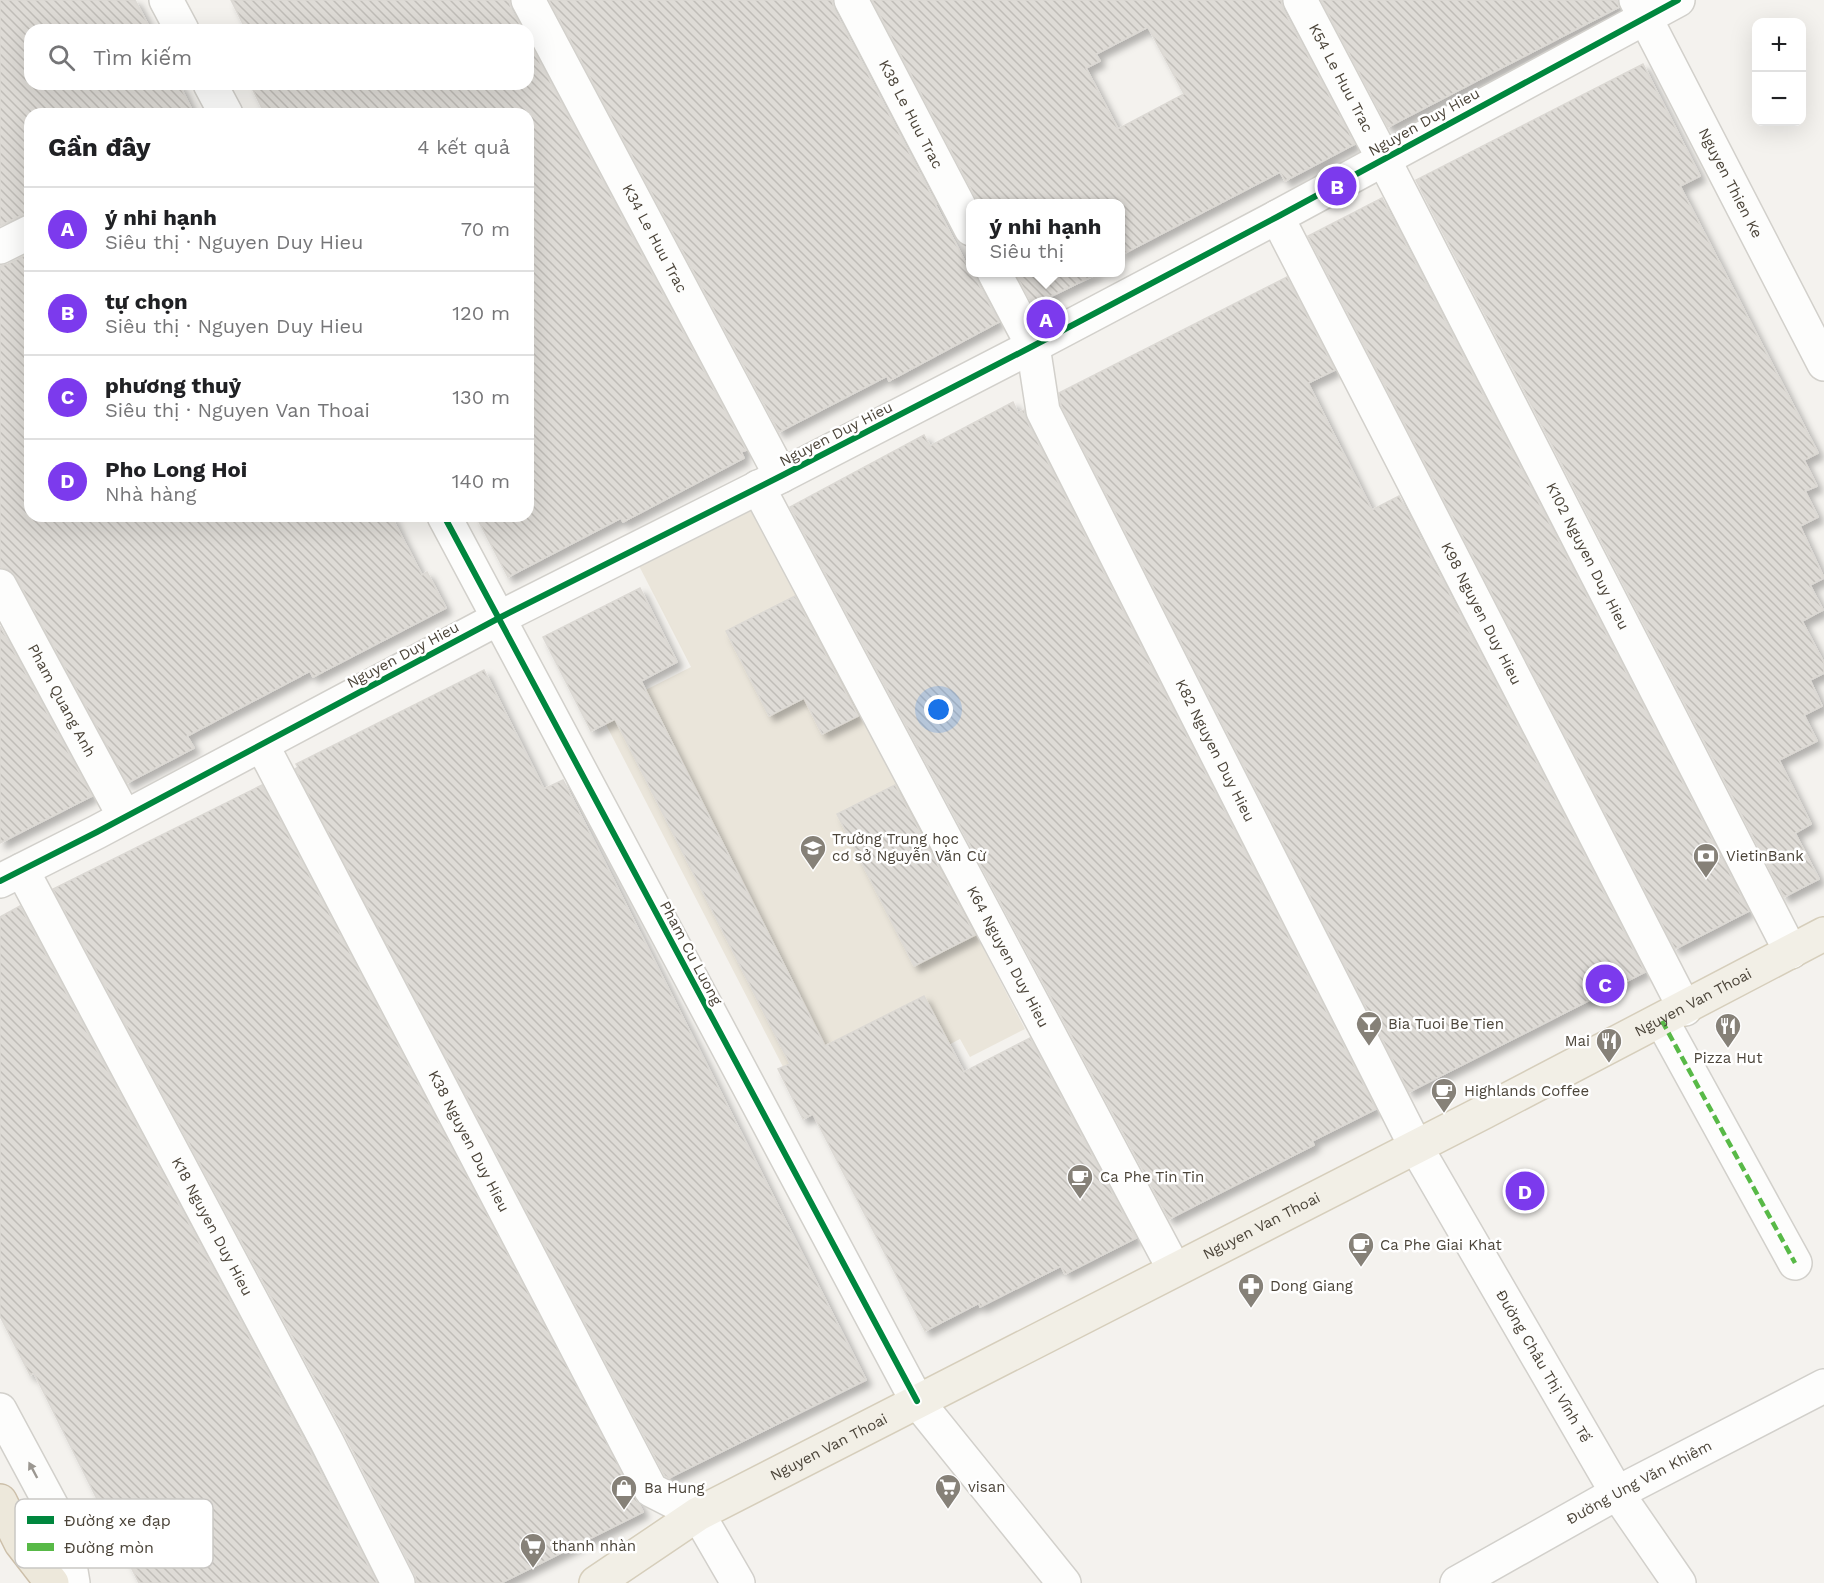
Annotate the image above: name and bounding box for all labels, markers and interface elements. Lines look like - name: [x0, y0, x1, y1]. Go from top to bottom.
- map controls: [1752, 18, 1806, 126]
- button: +: [1752, 18, 1806, 72]
- street label: K54 Le Huu Trac: [1305, 20, 1377, 135]
- search box: [24, 24, 534, 90]
- icon: search: [45, 41, 78, 74]
- text: Tìm kiếm: [93, 45, 192, 70]
- street label: K38 Le Huu Trac: [875, 57, 947, 172]
- button: −: [1752, 72, 1806, 126]
- street label: Nguyen Duy Hieu: [1365, 84, 1483, 160]
- street label: Nguyen Thien Ke: [1695, 125, 1766, 241]
- text: Gần đây: [48, 132, 151, 162]
- text: 4 kết quả: [417, 135, 510, 159]
- pin: B: [1318, 164, 1356, 208]
- street label: K34 Le Huu Trac: [619, 181, 691, 296]
- popup: [966, 199, 1125, 277]
- text: ý nhi hạnh: [105, 205, 217, 230]
- text: ý nhi hạnh: [990, 214, 1101, 239]
- text: A: [61, 217, 74, 241]
- text: 70 m: [461, 217, 510, 241]
- text: Siêu thị · Nguyen Duy Hieu: [105, 230, 363, 254]
- text: Siêu thị: [990, 239, 1064, 263]
- text: tự chọn: [105, 289, 188, 314]
- pin: A: [1026, 296, 1066, 342]
- text: B: [61, 301, 74, 325]
- text: 120 m: [452, 301, 510, 325]
- text: Siêu thị · Nguyen Duy Hieu: [105, 314, 363, 338]
- text: phương thuỷ: [105, 373, 241, 398]
- text: C: [61, 385, 74, 409]
- text: 130 m: [452, 385, 510, 409]
- text: Siêu thị · Nguyen Van Thoai: [105, 398, 370, 422]
- street label: Nguyen Duy Hieu: [777, 398, 895, 470]
- text: Pho Long Hoi: [105, 457, 247, 482]
- text: D: [60, 469, 75, 493]
- text: 140 m: [452, 469, 510, 493]
- street label: K102 Nguyen Duy Hieu: [1542, 479, 1633, 633]
- text: Nhà hàng: [105, 482, 196, 506]
- street label: K98 Nguyen Duy Hieu: [1437, 539, 1525, 688]
- street label: Nguyen Duy Hieu: [344, 618, 462, 692]
- street label: Pham Quang Anh: [24, 641, 99, 760]
- street label: K82 Nguyen Duy Hieu: [1171, 676, 1259, 825]
- your location: [924, 695, 953, 724]
- place label: Trường Trung học cơ sở Nguyễn Văn Cừ: [832, 830, 987, 865]
- school or university icon: Trường Trung học cơ sở Nguyễn Văn Cừ: [798, 833, 828, 871]
- bank icon: VietinBank: [1691, 841, 1721, 879]
- place label: VietinBank: [1726, 847, 1804, 865]
- street label: K64 Nguyen Duy Hieu: [963, 883, 1053, 1030]
- street label: Pham Cu Luong: [656, 898, 726, 1008]
- pin: C: [1586, 962, 1624, 1006]
- street label: Nguyen Van Thoai: [1632, 965, 1755, 1041]
- bar icon: Bia Tuoi Be Tien: [1354, 1009, 1384, 1047]
- restaurant icon: Pizza Hut: [1713, 1011, 1743, 1049]
- place label: Bia Tuoi Be Tien: [1388, 1015, 1504, 1033]
- restaurant icon: Mai: [1594, 1026, 1624, 1064]
- place label: Mai: [1565, 1032, 1590, 1050]
- place label: Pizza Hut: [1694, 1049, 1763, 1067]
- street label: K38 Nguyen Duy Hieu: [424, 1067, 513, 1215]
- cafe icon: Highlands Coffee: [1429, 1076, 1459, 1114]
- place label: Highlands Coffee: [1464, 1082, 1589, 1100]
- street label: K18 Nguyen Duy Hieu: [168, 1154, 256, 1299]
- cafe icon: Ca Phe Tin Tin: [1065, 1162, 1095, 1200]
- place label: Ca Phe Tin Tin: [1100, 1168, 1204, 1186]
- pin: D: [1506, 1168, 1544, 1214]
- street label: Nguyen Van Thoai: [1200, 1188, 1323, 1263]
- cafe icon: Ca Phe Giai Khat: [1346, 1230, 1376, 1268]
- place label: Ca Phe Giai Khat: [1380, 1236, 1503, 1254]
- pharmacy icon: Dong Giang: [1236, 1271, 1266, 1309]
- place label: Dong Giang: [1270, 1277, 1353, 1295]
- street label: Đường Châu Thị Vĩnh Tế: [1492, 1287, 1595, 1446]
- street label: Nguyen Van Thoai: [767, 1410, 890, 1485]
- street label: Đường Ung Văn Khiêm: [1563, 1437, 1715, 1529]
- one-way arrow: [28, 1461, 38, 1478]
- supermarket icon: visan: [933, 1472, 963, 1510]
- shop icon: Ba Hung: [609, 1473, 639, 1511]
- place label: visan: [968, 1478, 1005, 1496]
- place label: Ba Hung: [644, 1479, 704, 1497]
- legend: [15, 1499, 213, 1568]
- text: Đường xe đạp: [64, 1511, 171, 1530]
- supermarket icon: thanh nhàn: [518, 1531, 548, 1569]
- place label: thanh nhàn: [552, 1537, 636, 1555]
- text: Đường mòn: [64, 1538, 154, 1557]

